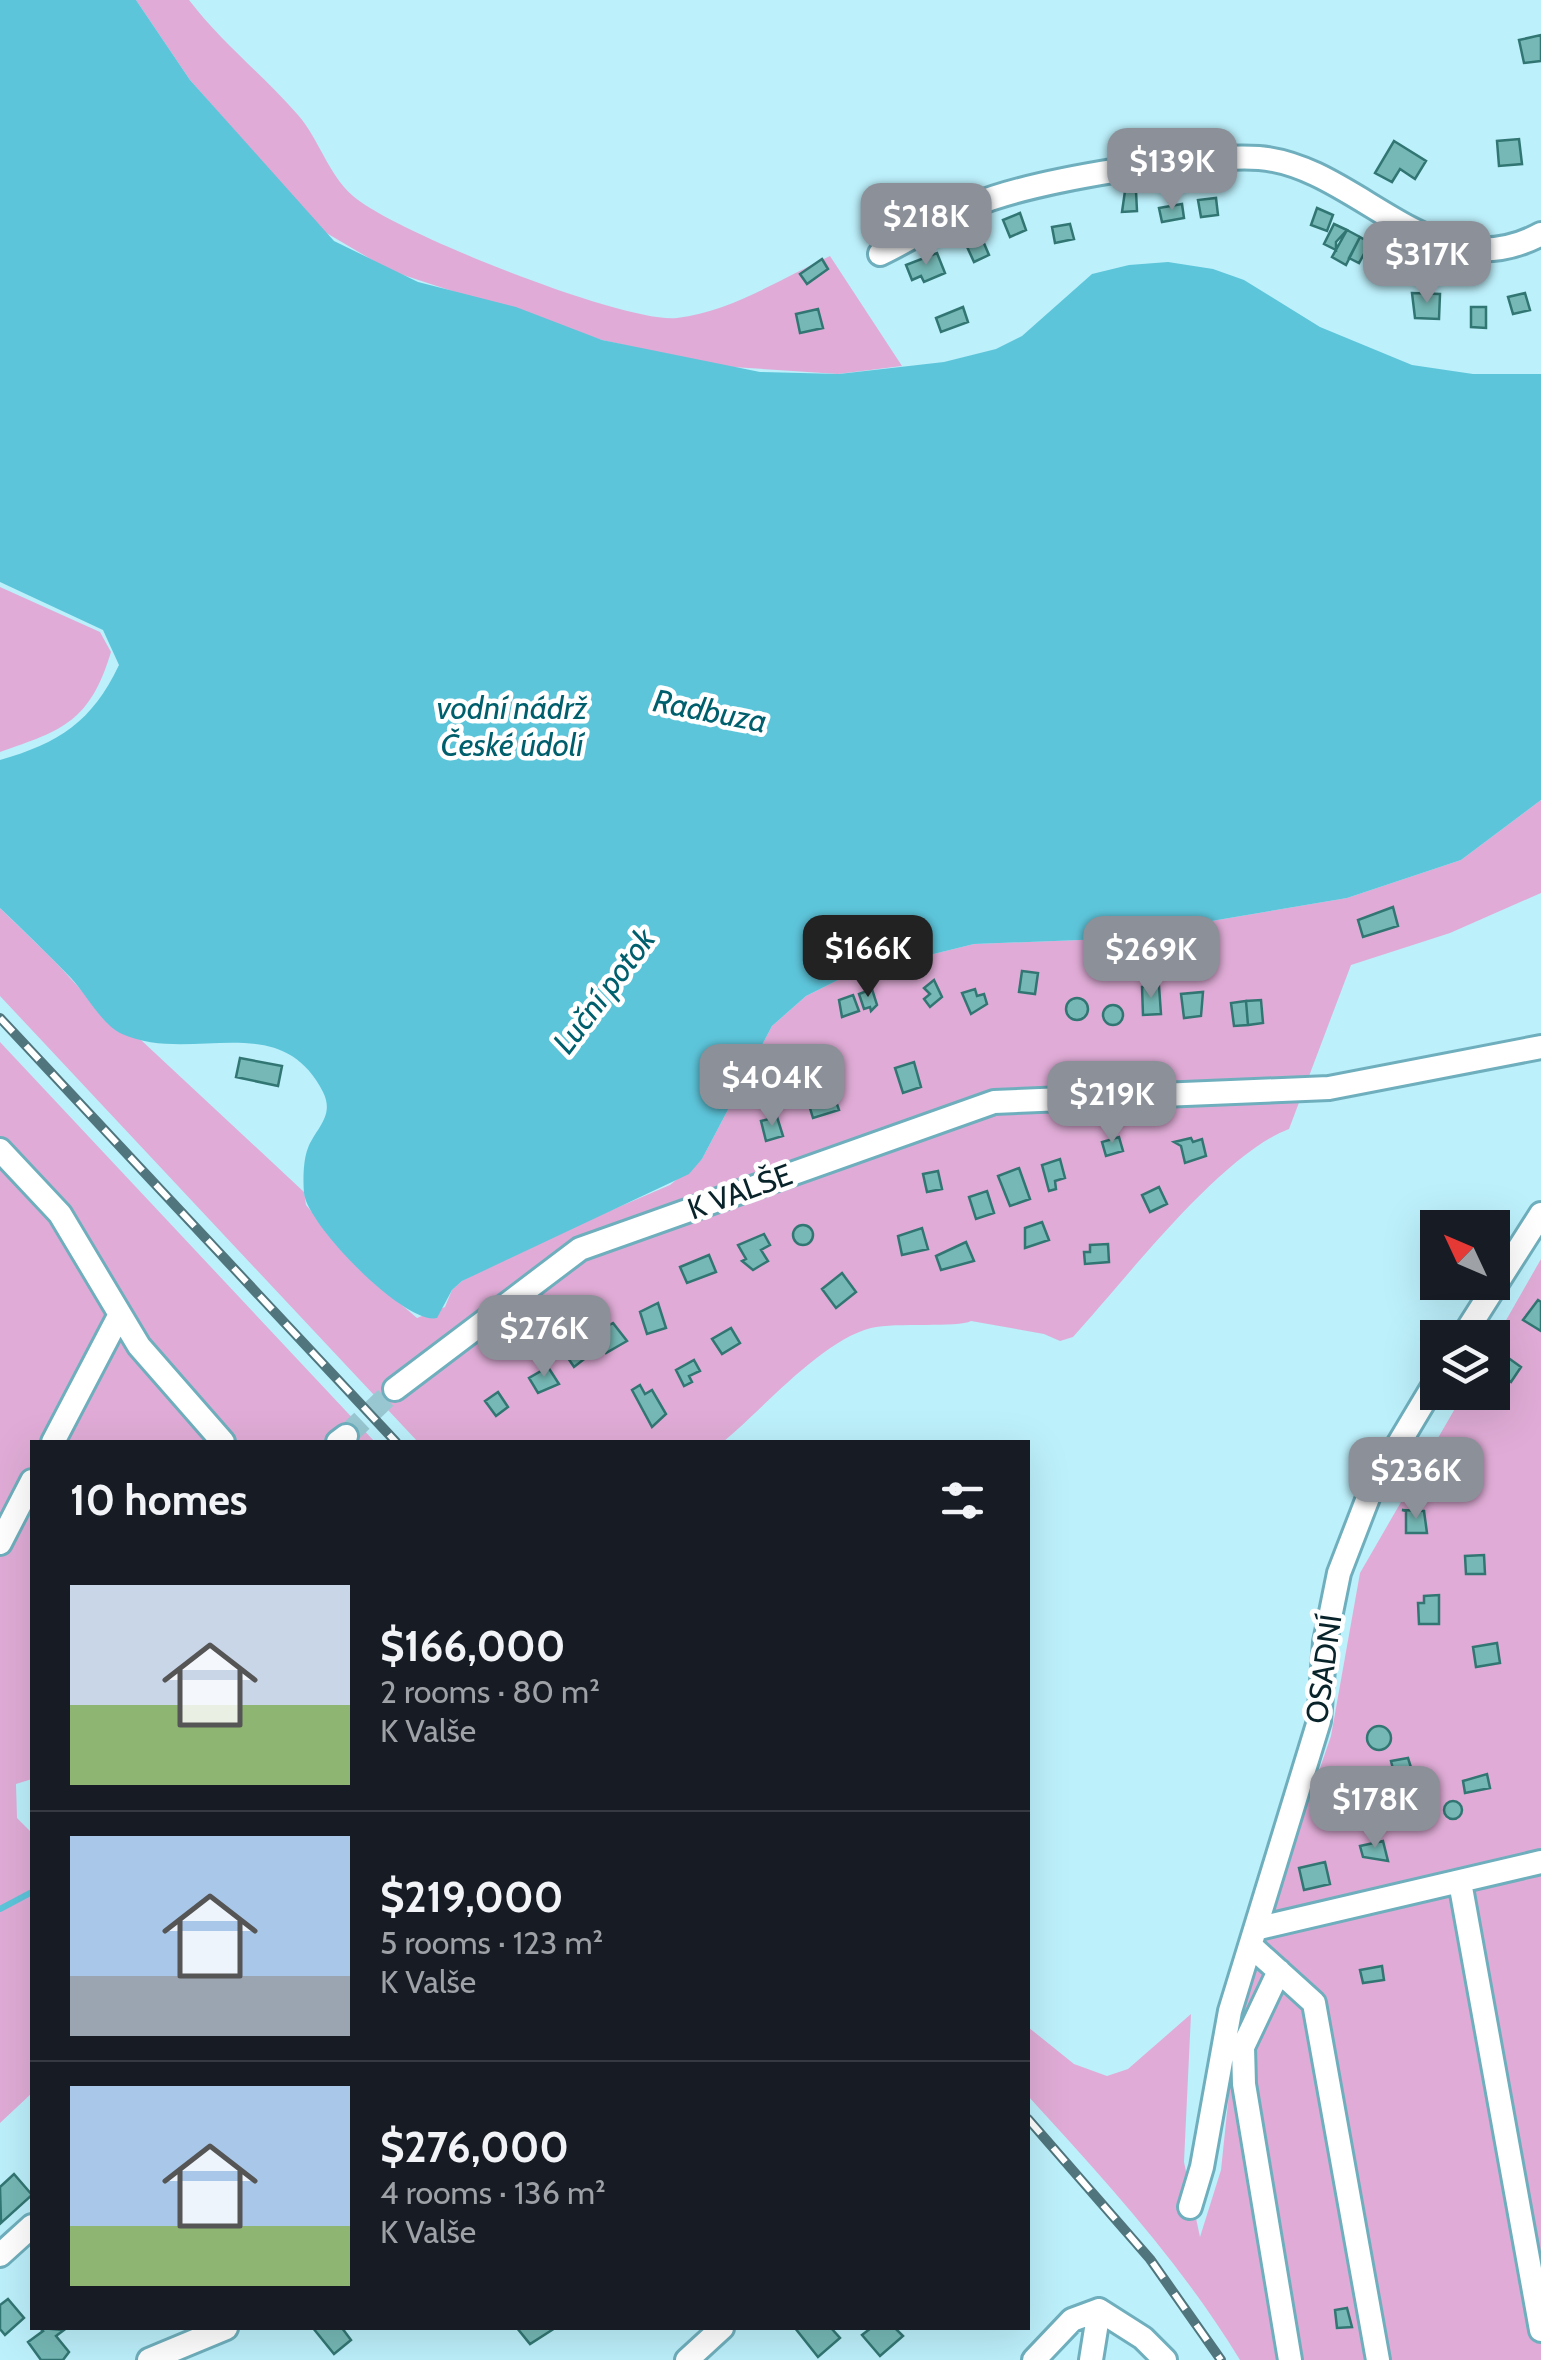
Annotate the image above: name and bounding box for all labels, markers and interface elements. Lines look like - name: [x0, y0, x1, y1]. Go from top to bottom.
- pin: $139K: [1102, 128, 1242, 213]
- text: $139K: [1129, 141, 1215, 180]
- pin: $218K: [856, 183, 996, 268]
- text: $218K: [883, 196, 969, 235]
- pin: $317K: [1357, 221, 1497, 306]
- text: $317K: [1385, 234, 1469, 273]
- water label: Radbuza: [650, 680, 770, 741]
- water label: vodní nádrž České údolí: [437, 688, 589, 764]
- pin: $166K: [798, 915, 938, 1000]
- pin: $269K: [1081, 916, 1221, 1001]
- water label: Luční potok: [544, 919, 664, 1061]
- text: $166K: [825, 928, 911, 967]
- text: $269K: [1105, 929, 1197, 968]
- pin: $404K: [702, 1044, 842, 1129]
- text: $404K: [722, 1057, 822, 1096]
- pin: $219K: [1042, 1061, 1182, 1146]
- text: $219K: [1069, 1074, 1155, 1113]
- street label: K VALŠE: [683, 1156, 797, 1227]
- north arrow: [1420, 1210, 1510, 1300]
- map controls: [1420, 1210, 1510, 1410]
- pin: $276K: [474, 1295, 614, 1380]
- text: $276K: [499, 1308, 589, 1347]
- button: layers: [1420, 1320, 1510, 1410]
- pin: $236K: [1346, 1437, 1486, 1522]
- text: $236K: [1371, 1450, 1461, 1489]
- icon: filters: [935, 1473, 990, 1528]
- text: 10 homes: [70, 1474, 248, 1526]
- street label: OSADNÍ: [1298, 1612, 1349, 1726]
- text: $166,000: [380, 1620, 565, 1672]
- icon: home: [150, 1625, 270, 1745]
- text: 2 rooms · 80 m²: [380, 1672, 600, 1711]
- text: K Valše: [380, 1711, 476, 1750]
- pin: $178K: [1305, 1766, 1445, 1851]
- text: $178K: [1332, 1779, 1418, 1818]
- text: $219,000: [380, 1871, 563, 1923]
- icon: home: [150, 1876, 270, 1996]
- text: 5 rooms · 123 m²: [380, 1923, 603, 1962]
- text: K Valše: [380, 1962, 476, 2001]
- text: $276,000: [380, 2121, 569, 2173]
- icon: home: [150, 2126, 270, 2246]
- text: 4 rooms · 136 m²: [380, 2173, 606, 2212]
- text: K Valše: [380, 2212, 476, 2251]

